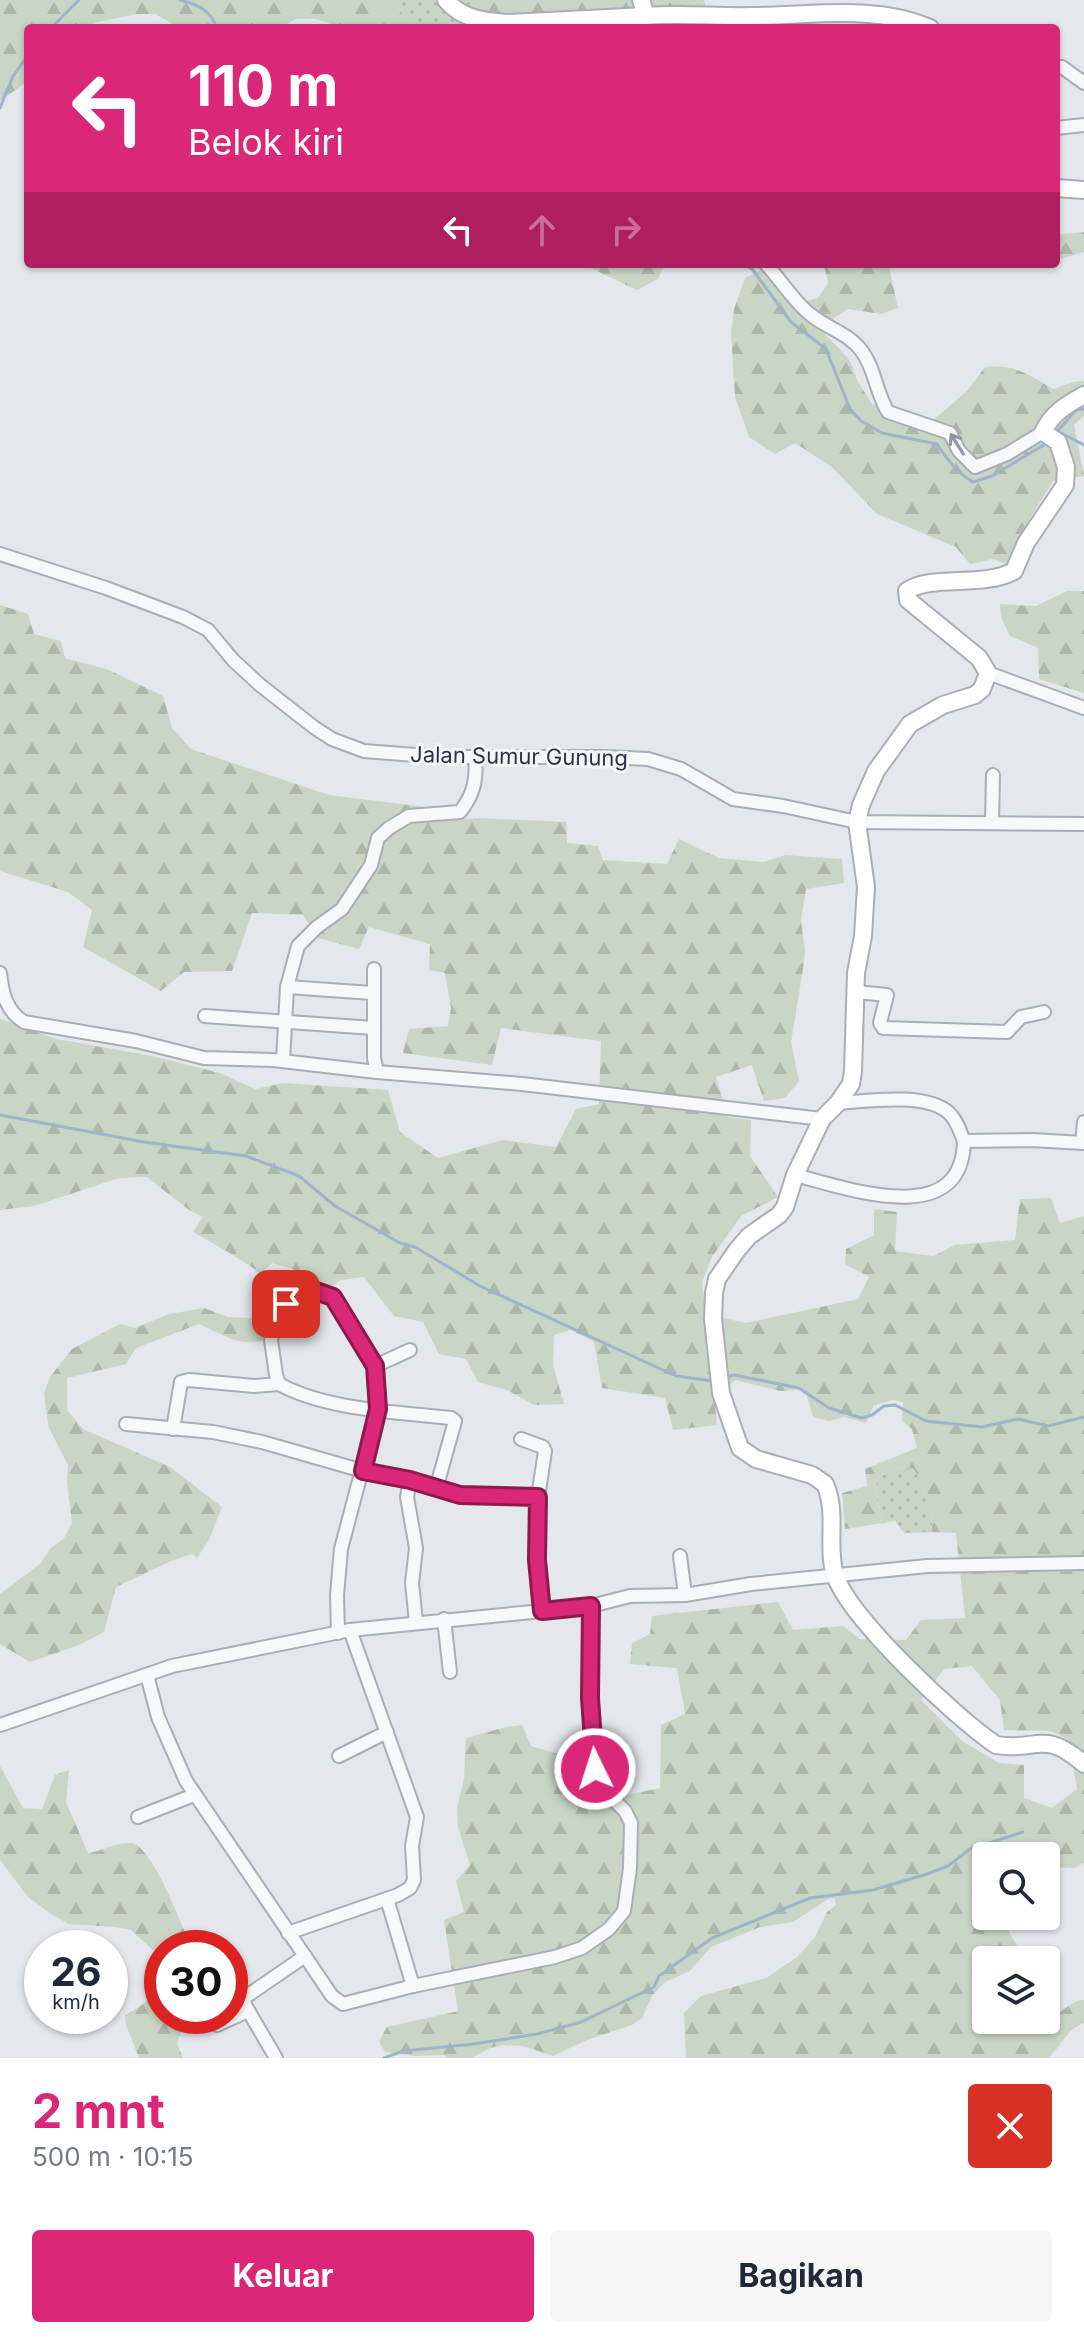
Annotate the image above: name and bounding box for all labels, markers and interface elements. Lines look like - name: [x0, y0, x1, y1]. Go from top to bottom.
- text: 110 m: [188, 52, 338, 120]
- icon: left: [56, 56, 160, 160]
- text: Belok kiri: [188, 120, 344, 164]
- icon: left: [436, 208, 480, 252]
- icon: ahead: [520, 208, 564, 252]
- icon: right: [604, 208, 648, 252]
- one-way arrow: [949, 434, 965, 456]
- street label: Jalan Sumur Gunung: [410, 741, 628, 771]
- pin: [252, 1270, 320, 1338]
- icon: arrive: [264, 1282, 308, 1326]
- position arrow: [553, 1727, 637, 1811]
- map controls: [972, 1842, 1060, 2034]
- button: search: [972, 1842, 1060, 1930]
- speed limit sign: 30: [144, 1930, 248, 2034]
- button: layers: [972, 1946, 1060, 2034]
- text: 26: [50, 1947, 102, 1996]
- text: km/h: [52, 1990, 100, 2014]
- text: 2 mnt: [32, 2081, 165, 2140]
- button: close: [968, 2084, 1052, 2168]
- text: 500 m · 10:15: [32, 2141, 194, 2172]
- button: Keluar: [32, 2230, 534, 2322]
- button: Bagikan: [550, 2230, 1052, 2322]

